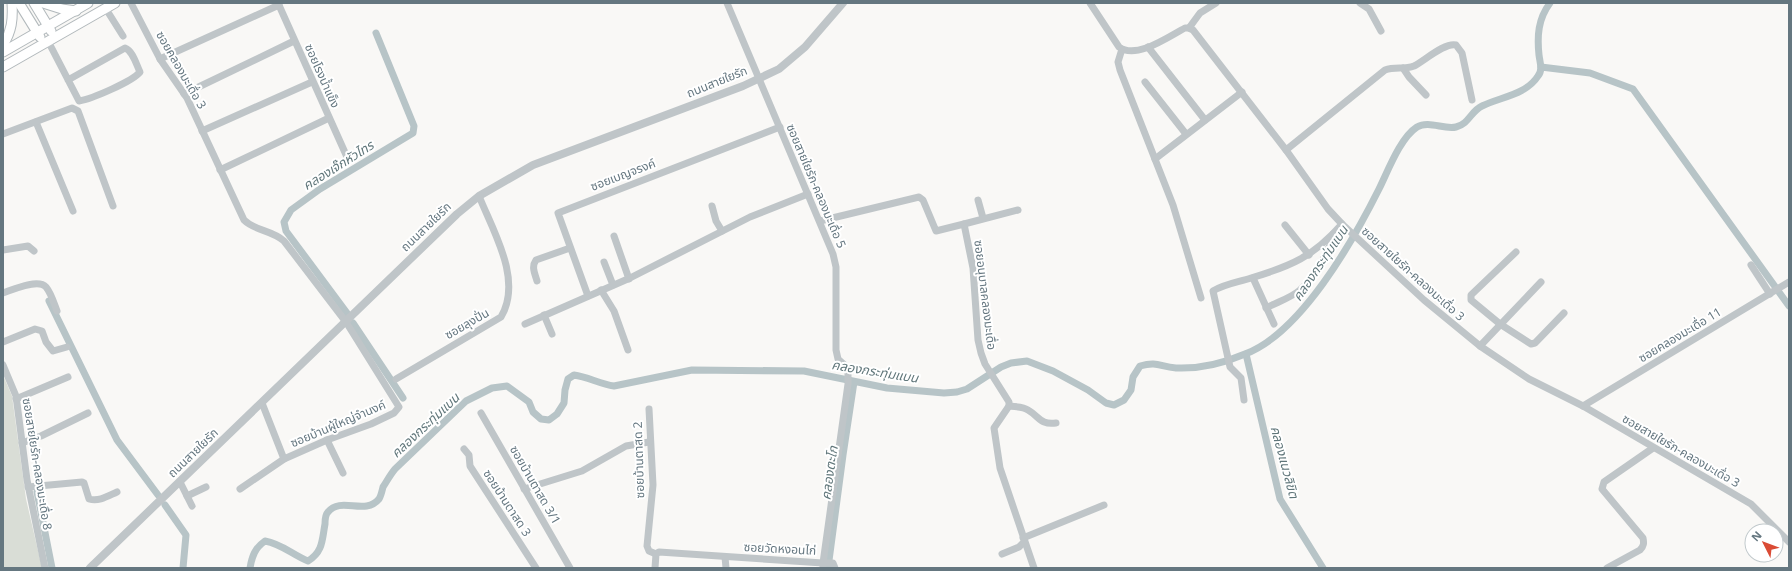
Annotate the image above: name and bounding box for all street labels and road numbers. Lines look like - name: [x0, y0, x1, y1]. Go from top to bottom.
- street label: ซอยคลองมะเดื่อ 3: [152, 28, 211, 112]
- street label: ซอยโรงน้ำแข็ง: [301, 41, 344, 111]
- street label: ถนนสายใยรัก: [684, 62, 750, 101]
- street label: ซอยสายใยรัก-คลองมะเดื่อ 5: [783, 121, 850, 251]
- street label: ซอยเบญจรงค์: [588, 154, 658, 195]
- street label: ถนนสายใยรัก: [397, 198, 455, 255]
- street label: ซอยสายใยรัก-คลองมะเดื่อ 3: [1358, 223, 1469, 325]
- street label: ซอยอนุบาลคลองมะเดื่อ: [970, 239, 1001, 351]
- street label: ซอยคลองมะเดื่อ 11: [1635, 303, 1725, 366]
- street label: ซอยลุงปั่น: [441, 304, 492, 343]
- street label: ซอยบ้านผู้ใหญ่จำนงค์: [288, 396, 388, 451]
- street label: ซอยสายใยรัก-คลองมะเดื่อ 8: [19, 397, 56, 531]
- street label: ซอยสายใยรัก-คลองมะเดื่อ 3: [1619, 410, 1743, 491]
- street label: ซอยบ้านตาสด 2: [629, 421, 648, 499]
- street label: ถนนสายใยรัก: [164, 424, 222, 481]
- street label: ซอยบ้านตาสด 3/1: [507, 443, 563, 527]
- street label: ซอยบ้านตาสด 3: [480, 467, 534, 539]
- street label: ซอยวัดหงอนไก่: [743, 538, 817, 559]

